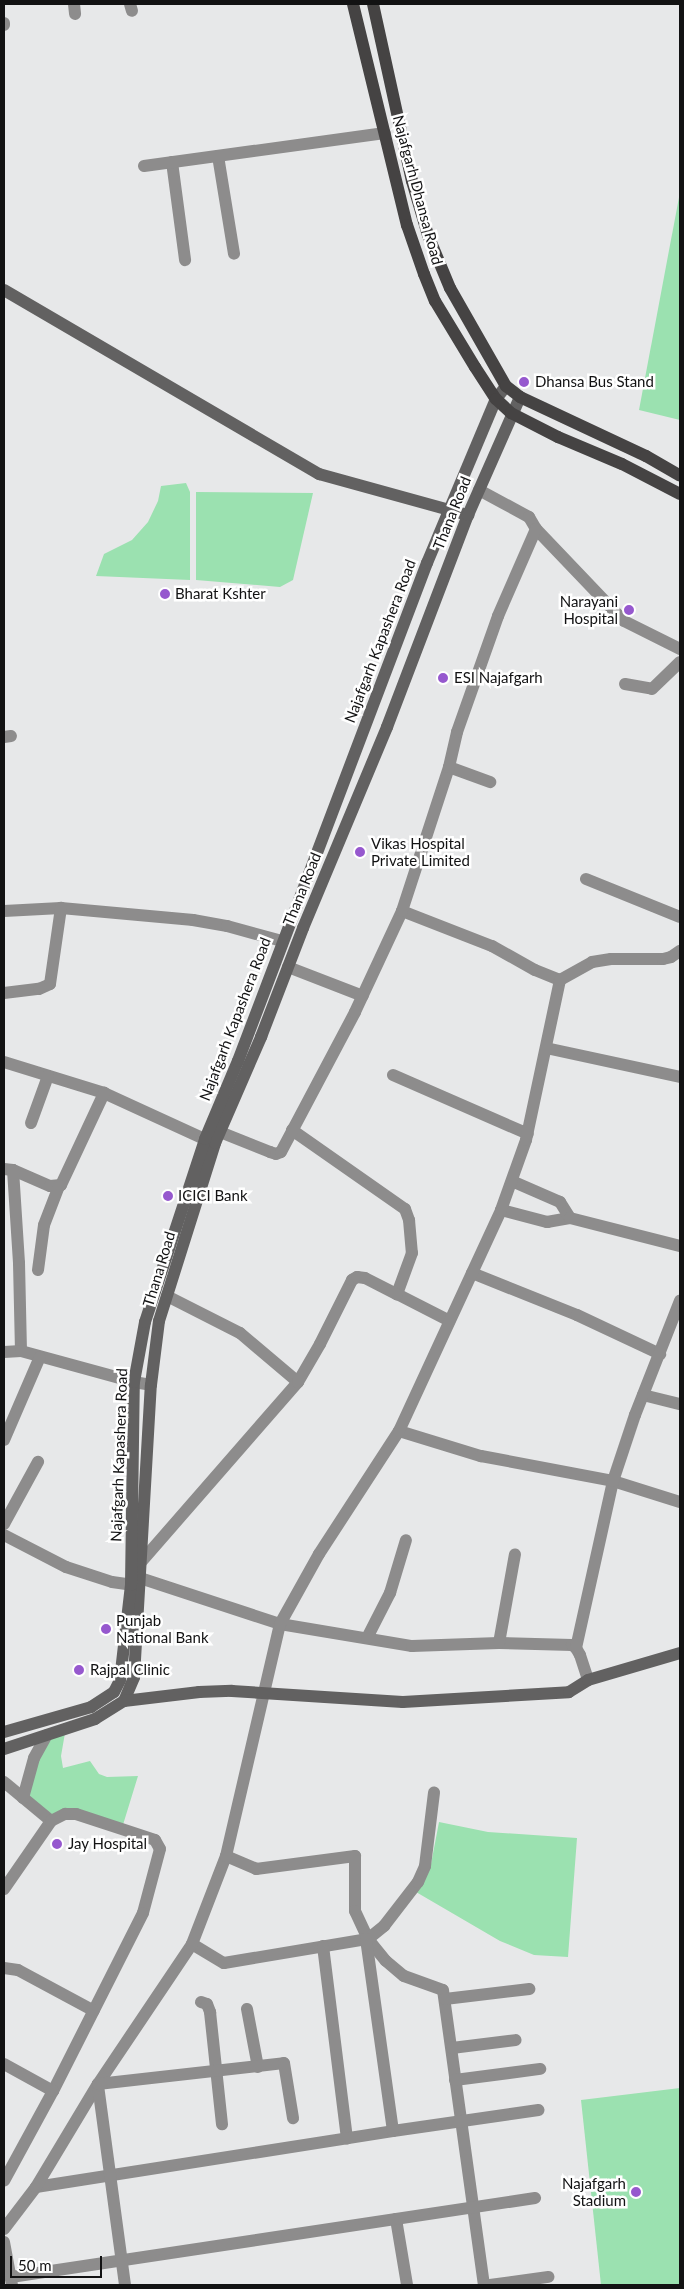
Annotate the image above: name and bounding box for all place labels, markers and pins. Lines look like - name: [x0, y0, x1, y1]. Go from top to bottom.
- place label: Dhansa Bus Stand: [535, 373, 654, 391]
- marker: Dhansa Bus Stand: [517, 375, 531, 389]
- place label: Bharat Kshter: [175, 585, 266, 603]
- marker: Bharat Kshter: [159, 588, 171, 600]
- place label: Narayani Hospital: [560, 592, 618, 627]
- marker: Narayani Hospital: [622, 603, 636, 617]
- place label: ESI Najafgarh: [454, 669, 543, 687]
- marker: ESI Najafgarh: [436, 671, 450, 685]
- place label: Vikas Hospital Private Limited: [371, 834, 470, 869]
- marker: Vikas Hospital Private Limited: [353, 845, 367, 859]
- place label: ICICI Bank: [178, 1187, 248, 1205]
- marker: ICICI Bank: [162, 1190, 174, 1202]
- place label: Punjab National Bank: [116, 1611, 209, 1646]
- marker: Punjab National Bank: [100, 1623, 112, 1635]
- place label: Rajpal Clinic: [90, 1661, 170, 1679]
- marker: Rajpal Clinic: [72, 1663, 86, 1677]
- place label: Jay Hospital: [68, 1835, 147, 1853]
- marker: Jay Hospital: [50, 1837, 64, 1851]
- place label: Najafgarh Stadium: [562, 2174, 626, 2209]
- marker: Najafgarh Stadium: [630, 2186, 642, 2198]

